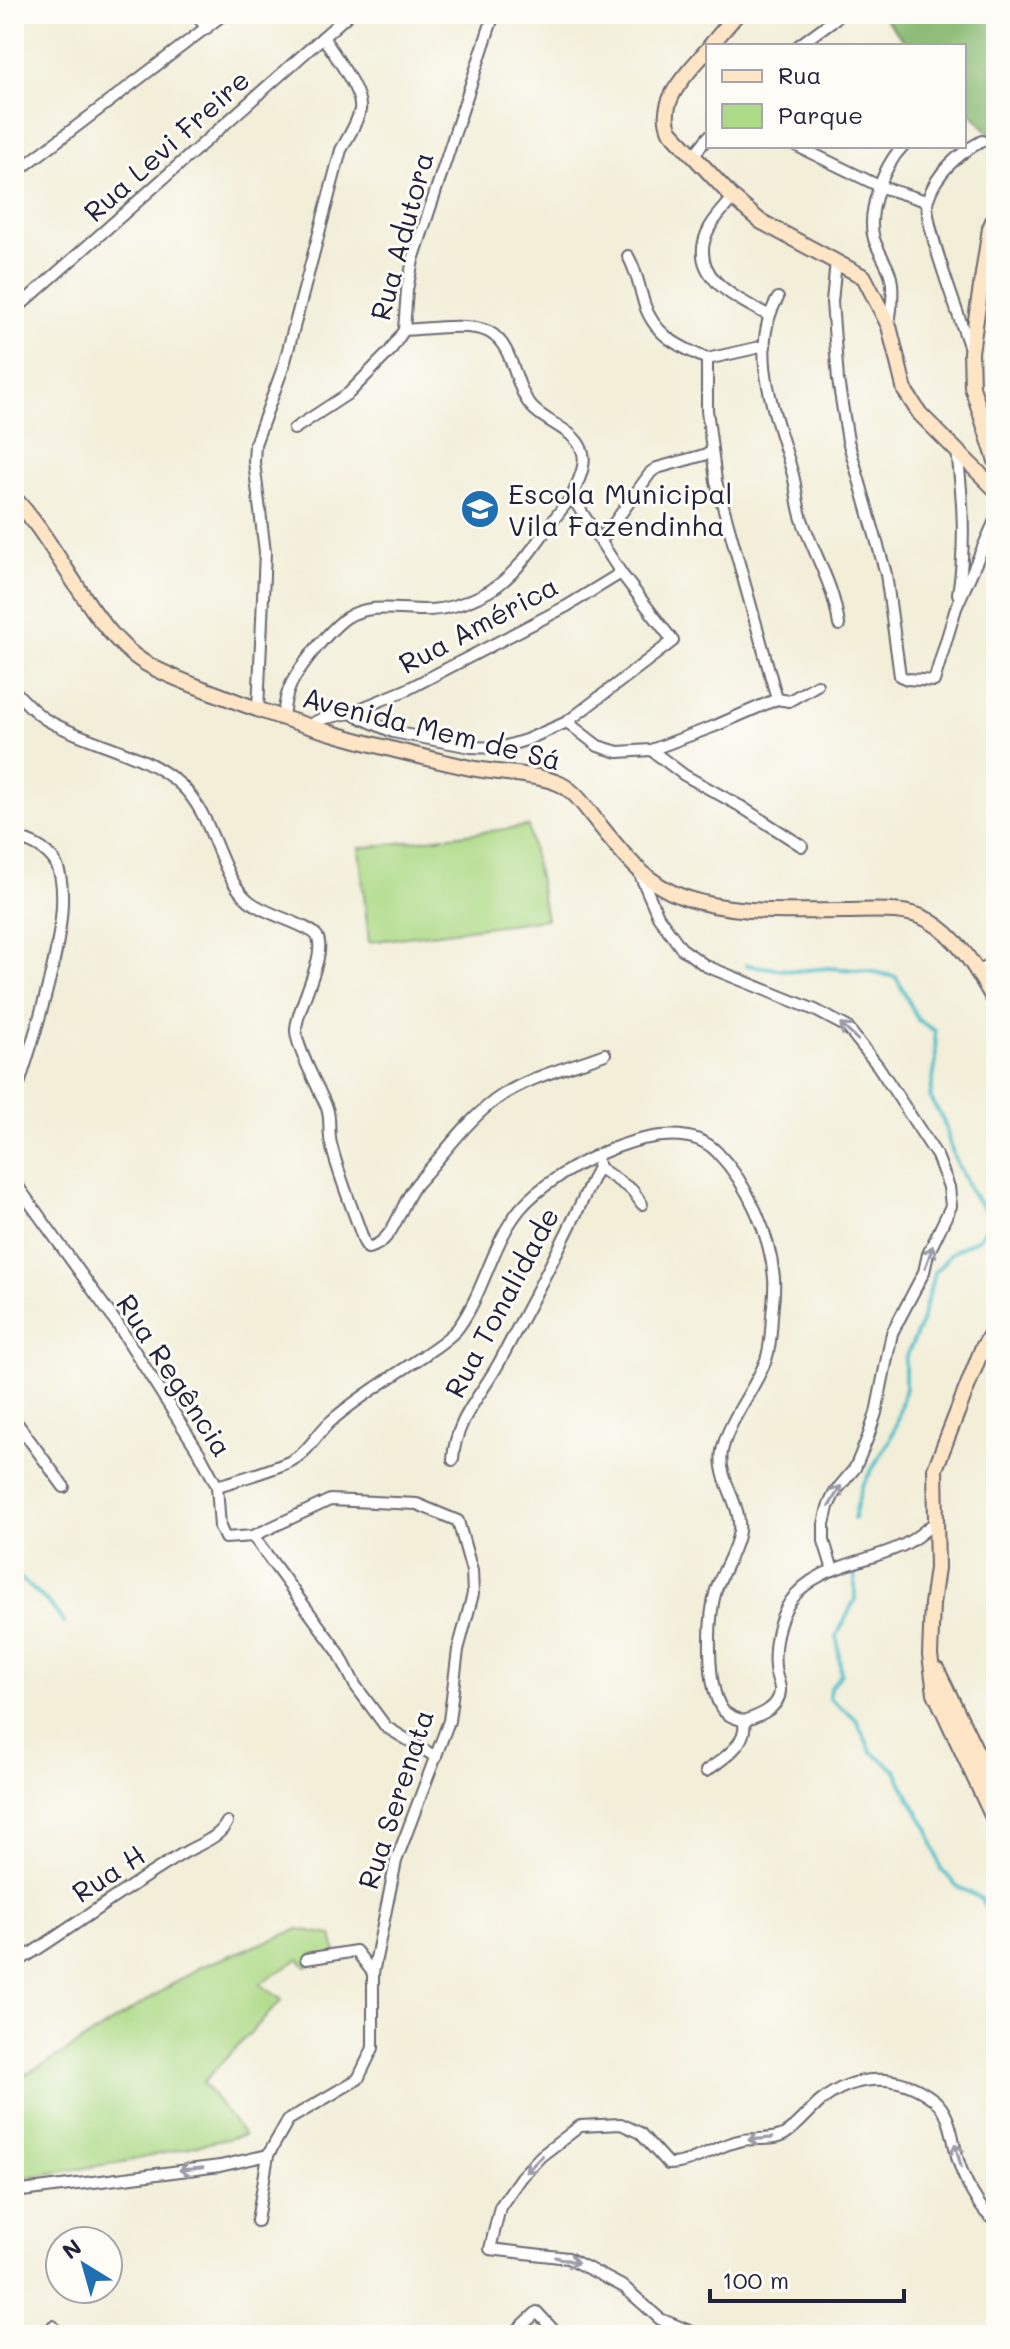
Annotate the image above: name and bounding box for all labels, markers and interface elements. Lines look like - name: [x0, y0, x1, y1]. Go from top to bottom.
- legend: [706, 44, 966, 148]
- text: Rua: [778, 59, 821, 90]
- street label: Rua Levi Freire: [76, 61, 256, 229]
- text: Parque: [778, 99, 863, 130]
- street label: Rua Adutora: [361, 148, 441, 324]
- place label: Escola Municipal Vila Fazendinha: [508, 475, 733, 543]
- school or university icon: Escola Municipal Vila Fazendinha: [459, 488, 501, 530]
- street label: Rua América: [392, 567, 564, 681]
- street label: Avenida Mem de Sá: [299, 678, 565, 778]
- one-way arrow: [840, 1024, 860, 1042]
- street label: Rua Tonalidade: [436, 1201, 566, 1403]
- one-way arrow: [923, 1245, 937, 1270]
- street label: Rua Regência: [109, 1287, 241, 1463]
- one-way arrow: [827, 1485, 843, 1508]
- street label: Rua Serenata: [349, 1705, 441, 1893]
- street label: Rua H: [65, 1836, 151, 1910]
- one-way arrow: [747, 2131, 773, 2146]
- one-way arrow: [950, 2143, 965, 2168]
- one-way arrow: [524, 2154, 544, 2173]
- one-way arrow: [178, 2162, 205, 2177]
- north arrow: [44, 2225, 124, 2305]
- text: N: [56, 2232, 87, 2265]
- scale bar: [710, 2253, 904, 2303]
- one-way arrow: [553, 2254, 579, 2269]
- text: 100 m: [722, 2264, 789, 2295]

